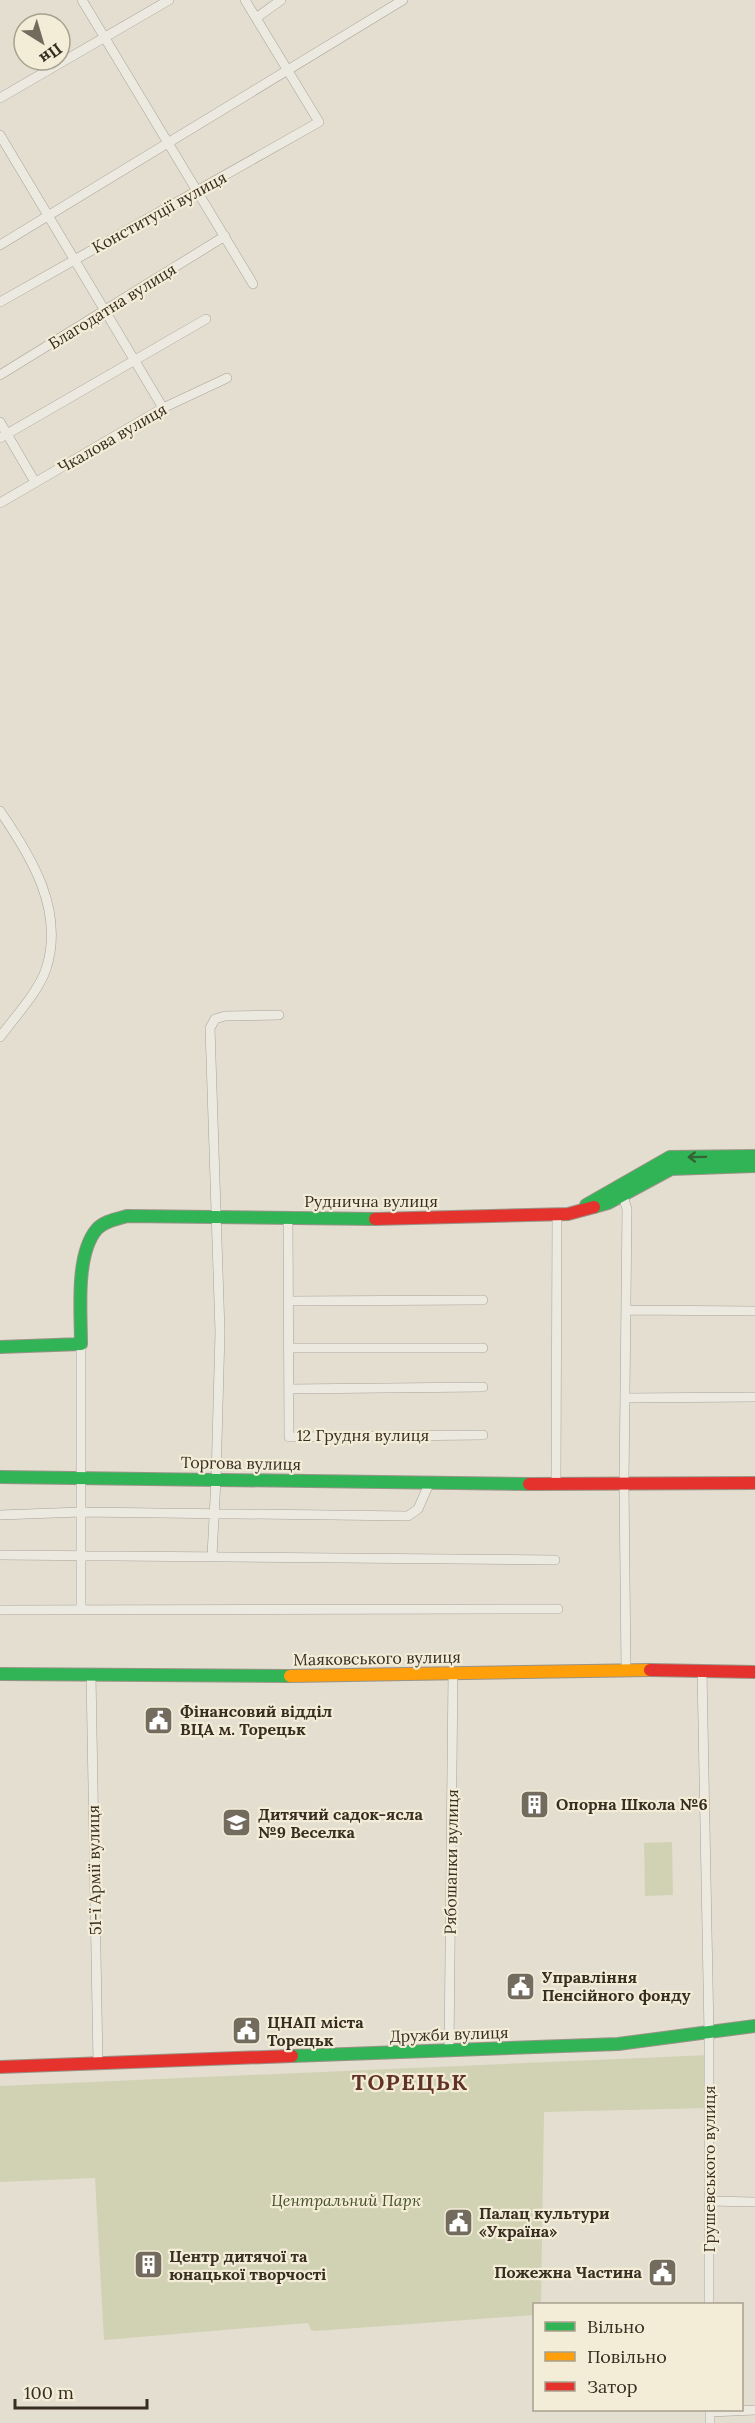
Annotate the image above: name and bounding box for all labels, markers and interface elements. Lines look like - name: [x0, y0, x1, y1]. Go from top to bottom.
- north arrow: [12, 12, 72, 72]
- text: Пн: [36, 39, 66, 69]
- street label: Конституції вулиця: [88, 167, 230, 257]
- street label: Благодатна вулиця: [44, 259, 180, 353]
- street label: Чкалова вулиця: [54, 399, 170, 477]
- one-way arrow: [687, 1151, 707, 1163]
- street label: Руднична вулиця: [304, 1191, 438, 1211]
- street label: 12 Грудня вулиця: [297, 1425, 429, 1445]
- street label: Торгова вулиця: [181, 1452, 301, 1474]
- street label: Маяковського вулиця: [293, 1647, 461, 1669]
- place label: Фінансовий відділ ВЦА м. Торецьк: [180, 1701, 333, 1739]
- public building icon: Фінансовий відділ ВЦА м. Торецьк: [143, 1704, 175, 1736]
- building icon: Опорна Школа №6: [519, 1788, 551, 1820]
- street label: Рябошапки вулиця: [440, 1789, 462, 1935]
- place label: Опорна Школа №6: [556, 1794, 708, 1814]
- place label: Дитячий садок-ясла №9 Веселка: [258, 1804, 424, 1842]
- street label: 51-ї Армії вулиця: [83, 1805, 105, 1935]
- school or university icon: Дитячий садок-ясла №9 Веселка: [221, 1807, 253, 1839]
- place label: Управління Пенсійного фонду: [542, 1967, 691, 2005]
- public building icon: Управління Пенсійного фонду: [505, 1970, 537, 2002]
- place label: ЦНАП міста Торецьк: [267, 2012, 364, 2050]
- public building icon: ЦНАП міста Торецьк: [230, 2015, 262, 2047]
- street label: Дружби вулиця: [389, 2022, 509, 2046]
- district label: ТОРЕЦЬК: [352, 2068, 468, 2096]
- street label: Грушевського вулиця: [699, 2086, 719, 2252]
- park label: Центральний Парк: [271, 2190, 421, 2210]
- place label: Палац культури «Україна»: [479, 2203, 610, 2241]
- public building icon: Палац культури «Україна»: [442, 2206, 474, 2238]
- place label: Центр дитячої та юнацької творчості: [169, 2246, 326, 2284]
- building icon: Центр дитячої та юнацької творчості: [132, 2249, 164, 2281]
- public building icon: Пожежна Частина: [647, 2256, 679, 2288]
- place label: Пожежна Частина: [494, 2262, 643, 2282]
- legend: [533, 2303, 743, 2411]
- text: Вільно: [587, 2315, 645, 2338]
- text: Повільно: [587, 2345, 667, 2368]
- scale bar: [15, 2372, 147, 2410]
- text: Затор: [587, 2375, 638, 2398]
- text: 100 m: [24, 2381, 74, 2404]

